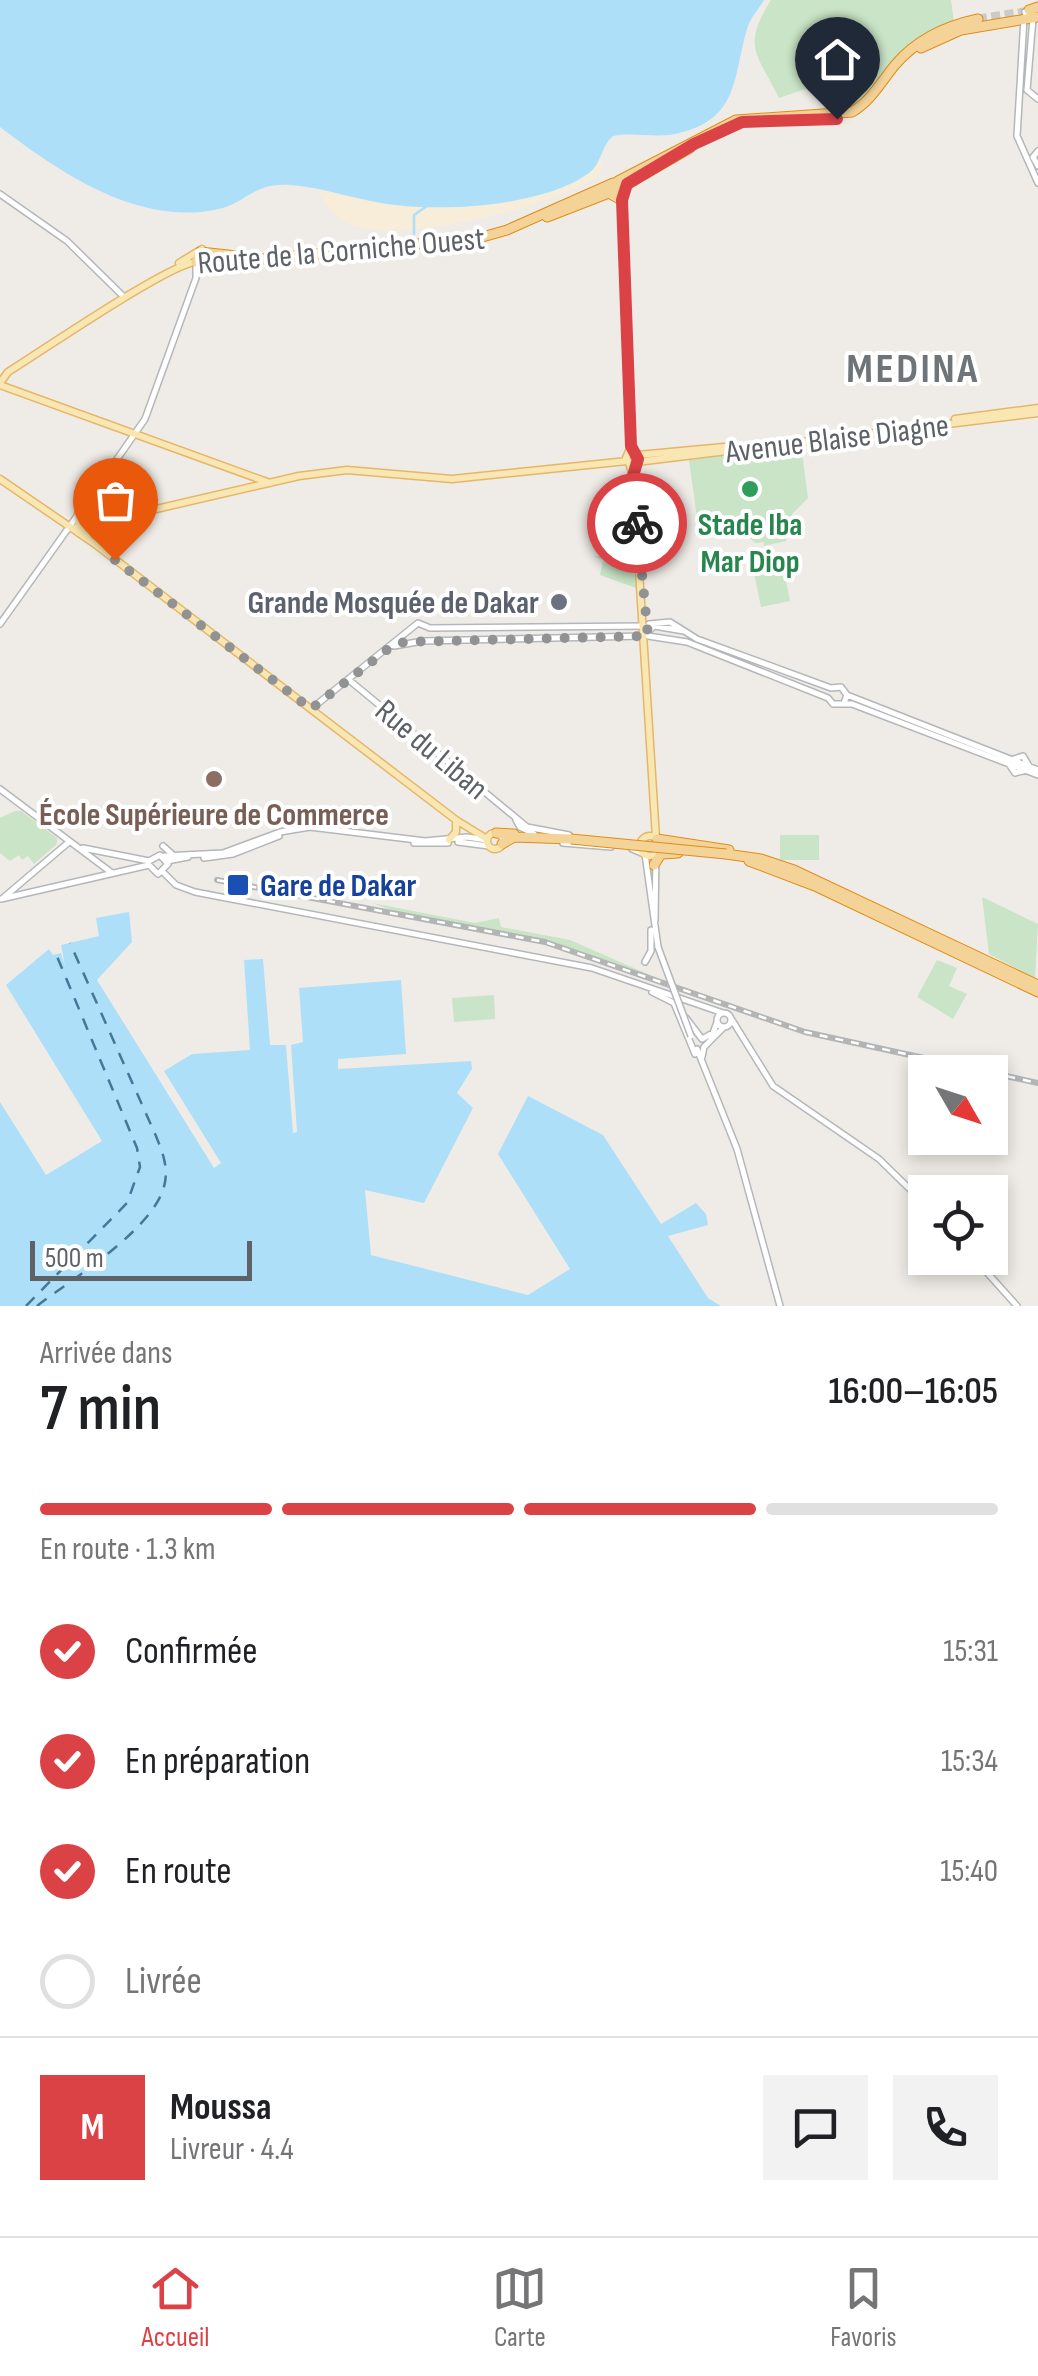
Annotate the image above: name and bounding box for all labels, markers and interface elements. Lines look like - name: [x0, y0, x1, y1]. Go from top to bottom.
- pin: [795, 17, 880, 120]
- icon: home: [810, 32, 865, 87]
- street label: Route de la Corniche Ouest: [196, 220, 486, 283]
- district label: MEDINA: [846, 344, 980, 395]
- street label: Avenue Blaise Diagne: [722, 406, 951, 473]
- pin: [73, 458, 158, 561]
- icon: bag: [88, 473, 143, 528]
- courier: [587, 473, 687, 573]
- marker: Stade Iba Mar Diop: [739, 478, 761, 500]
- icon: bike: [610, 496, 665, 551]
- place label: Stade Iba Mar Diop: [698, 506, 802, 582]
- place label: Grande Mosquée de Dakar: [248, 584, 539, 623]
- marker: Grande Mosquée de Dakar: [548, 591, 570, 613]
- street label: Rue du Liban: [367, 692, 495, 808]
- marker: École Supérieure de Commerce: [203, 768, 225, 790]
- place label: École Supérieure de Commerce: [39, 796, 389, 835]
- place label: Gare de Dakar: [260, 867, 417, 906]
- marker: Gare de Dakar: [225, 872, 251, 898]
- north arrow: [908, 1055, 1008, 1155]
- map controls: [908, 1055, 1008, 1275]
- button: locate: [908, 1175, 1008, 1275]
- scale bar: [30, 1236, 252, 1280]
- text: 500 m: [45, 1242, 104, 1275]
- text: Arrivée dans: [40, 1334, 172, 1373]
- text: 16:00–16:05: [828, 1369, 998, 1414]
- text: 7 min: [40, 1371, 161, 1449]
- text: En route · 1.3 km: [40, 1530, 216, 1569]
- icon: check: [40, 1624, 95, 1679]
- text: Confirmée: [125, 1629, 258, 1674]
- text: 15:31: [943, 1632, 998, 1671]
- icon: check: [40, 1734, 95, 1789]
- text: En préparation: [125, 1739, 310, 1784]
- text: 15:34: [941, 1742, 998, 1781]
- icon: check: [40, 1844, 95, 1899]
- text: En route: [125, 1849, 231, 1894]
- text: 15:40: [940, 1852, 998, 1891]
- text: Livrée: [125, 1959, 202, 2004]
- button: chat: [763, 2075, 868, 2180]
- button: phone: [893, 2075, 998, 2180]
- text: Moussa: [170, 2085, 272, 2130]
- text: M: [80, 2105, 105, 2150]
- text: Livreur · 4.4: [170, 2130, 294, 2169]
- tab: Accueil: [141, 2261, 210, 2354]
- tab: Carte: [492, 2261, 547, 2354]
- tab: Favoris: [830, 2261, 897, 2354]

